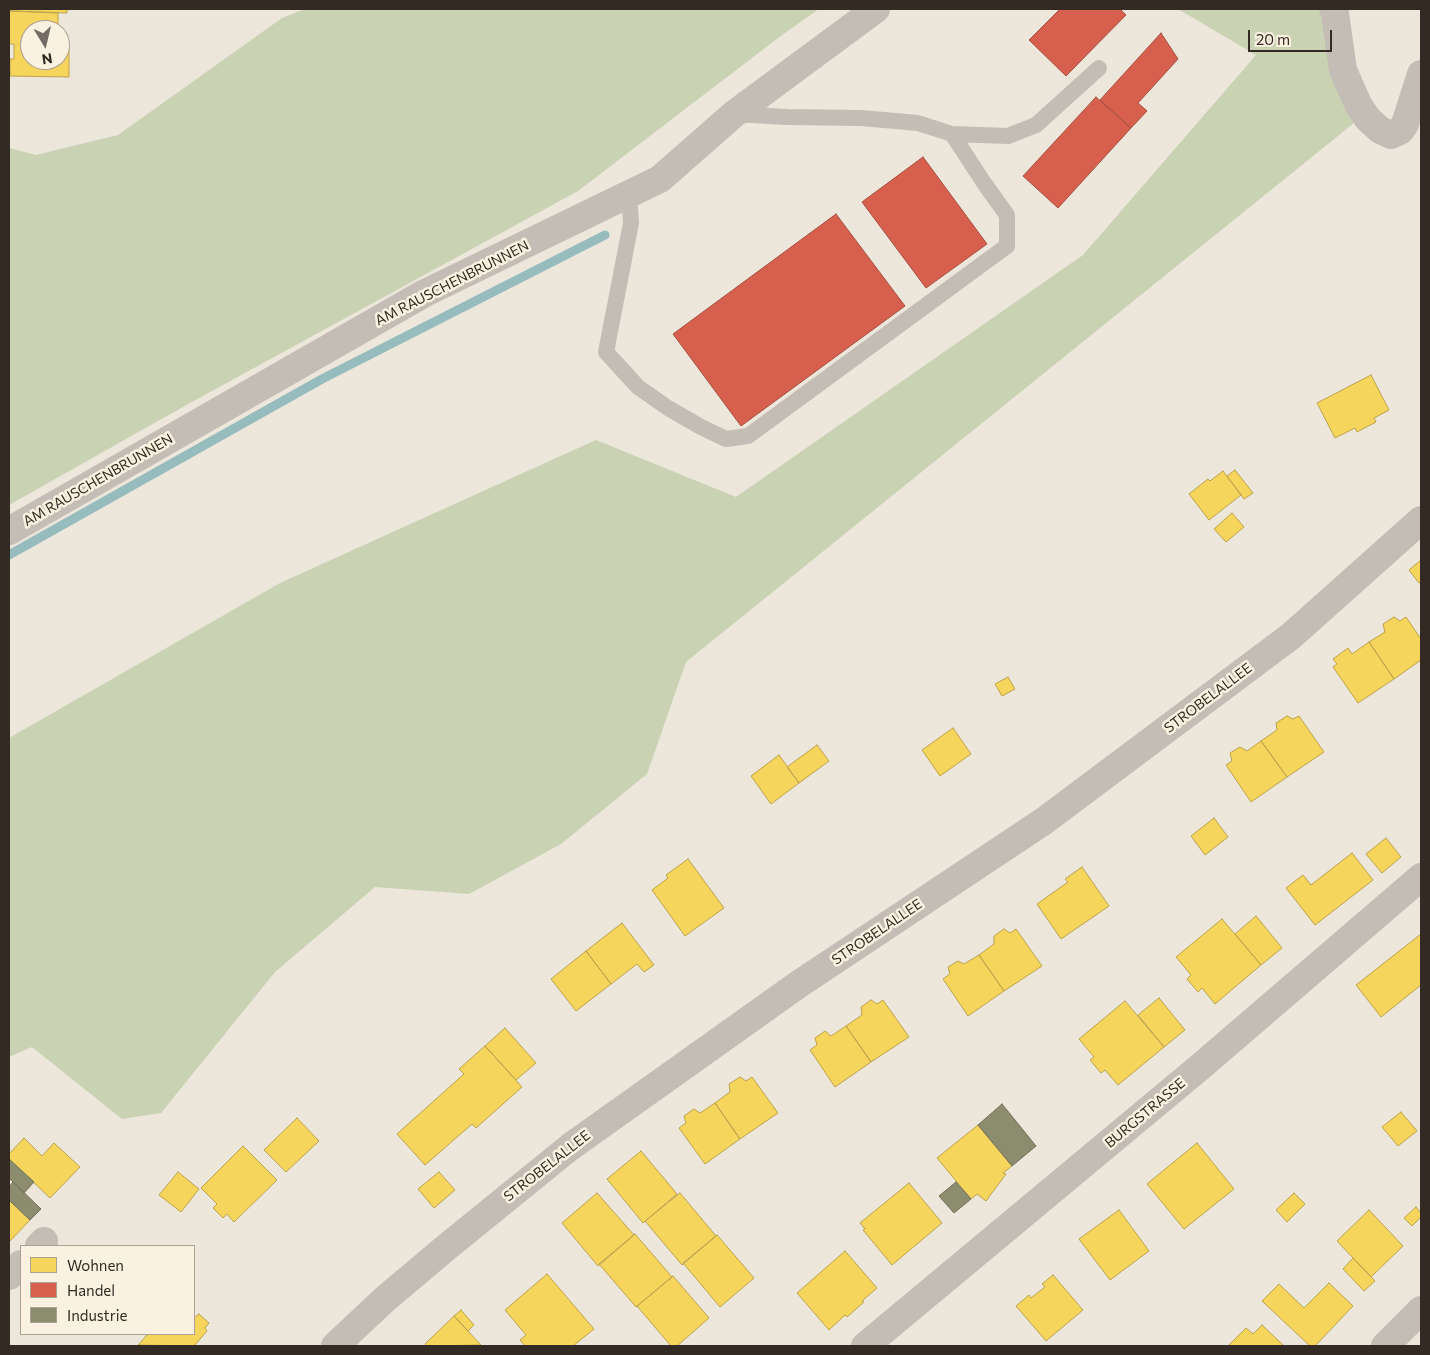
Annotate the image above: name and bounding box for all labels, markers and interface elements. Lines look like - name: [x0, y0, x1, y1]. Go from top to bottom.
- north arrow: [20, 20, 70, 70]
- scale bar: [1250, 20, 1334, 52]
- text: 20 m: [1256, 30, 1290, 48]
- text: N: [41, 50, 54, 69]
- street label: AM RAUSCHENBRUNNEN: [372, 237, 532, 329]
- street label: AM RAUSCHENBRUNNEN: [20, 430, 176, 530]
- street label: STROBELALLEE: [1161, 660, 1255, 736]
- street label: STROBELALLEE: [829, 896, 925, 968]
- street label: BURGSTRASSE: [1102, 1075, 1188, 1151]
- street label: STROBELALLEE: [500, 1127, 594, 1205]
- legend: [20, 1245, 195, 1335]
- text: Wohnen: [67, 1256, 124, 1274]
- text: Handel: [67, 1281, 115, 1299]
- text: Industrie: [67, 1306, 128, 1324]

